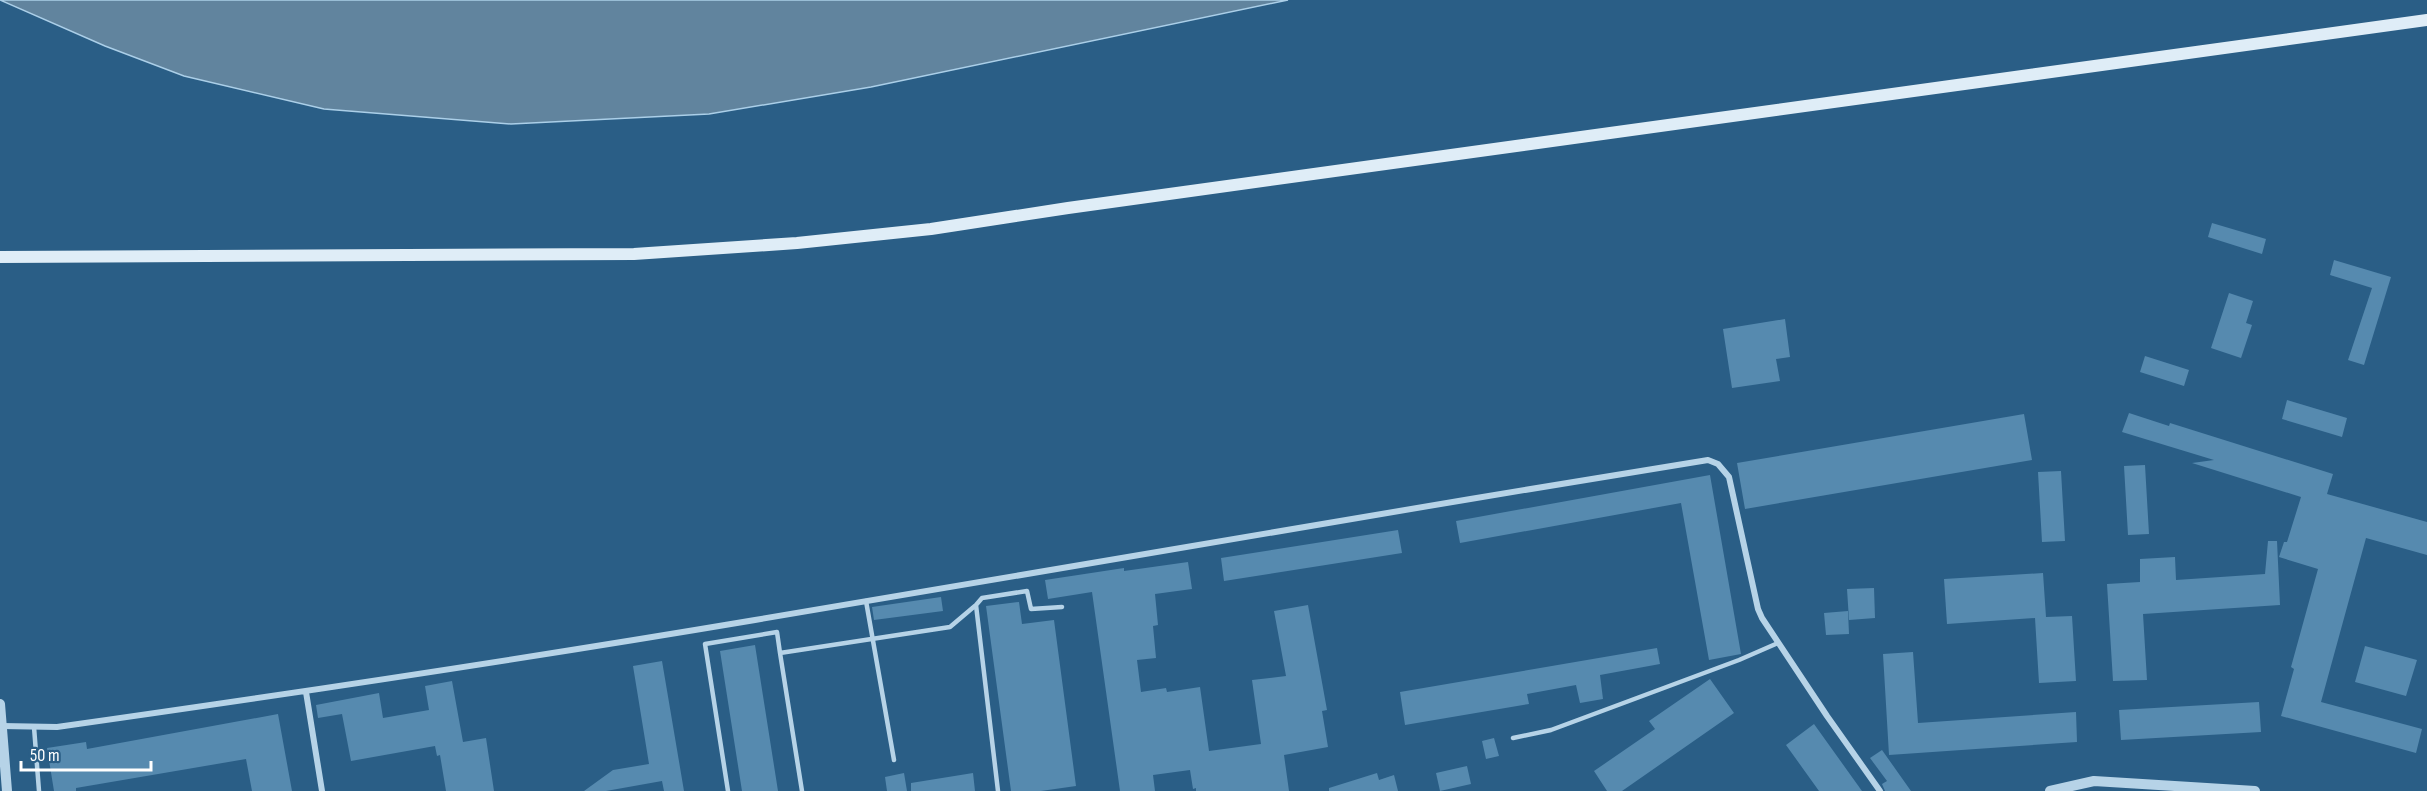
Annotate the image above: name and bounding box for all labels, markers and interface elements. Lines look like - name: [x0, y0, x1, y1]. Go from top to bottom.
- scale bar: [21, 734, 152, 772]
- text: 50 m: [30, 745, 60, 766]

